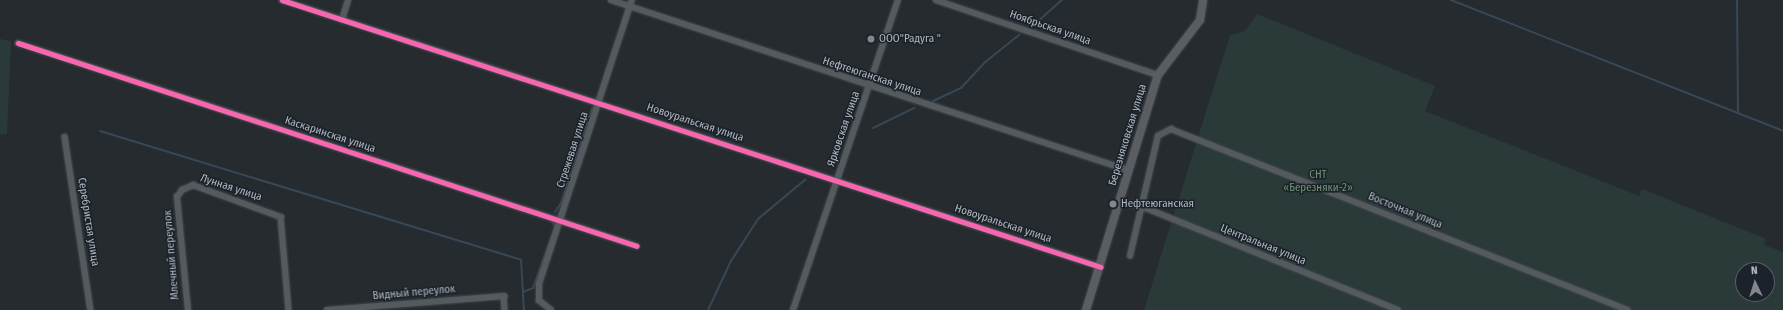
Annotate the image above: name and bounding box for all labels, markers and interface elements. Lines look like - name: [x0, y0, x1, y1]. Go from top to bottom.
- street label: Ноябрьская улица: [1008, 8, 1092, 48]
- place label: ООО"Радуга ": [879, 32, 941, 46]
- marker: ООО"Радуга ": [866, 34, 876, 44]
- street label: Нефтеюганская улица: [821, 55, 923, 99]
- street label: Березняковская улица: [1106, 83, 1150, 187]
- street label: Ярковская улица: [825, 90, 863, 168]
- street label: Новоуральская улица: [645, 101, 745, 145]
- street label: Стрежевая улица: [554, 110, 592, 190]
- street label: Каскаринская улица: [283, 114, 377, 156]
- park label: СНТ «Березняки-2»: [1283, 169, 1353, 195]
- street label: Лунная улица: [198, 172, 264, 204]
- street label: Серебристая улица: [74, 177, 102, 267]
- street label: Восточная улица: [1366, 190, 1444, 232]
- place label: Нефтеюганская: [1121, 197, 1194, 211]
- marker: Нефтеюганская: [1108, 199, 1118, 209]
- street label: Новоуральская улица: [953, 202, 1053, 246]
- street label: Млечный переулок: [162, 210, 182, 300]
- street label: Центральная улица: [1218, 222, 1308, 268]
- north arrow: [1735, 262, 1775, 302]
- text: N: [1750, 264, 1758, 277]
- street label: Видный переулок: [372, 283, 456, 303]

